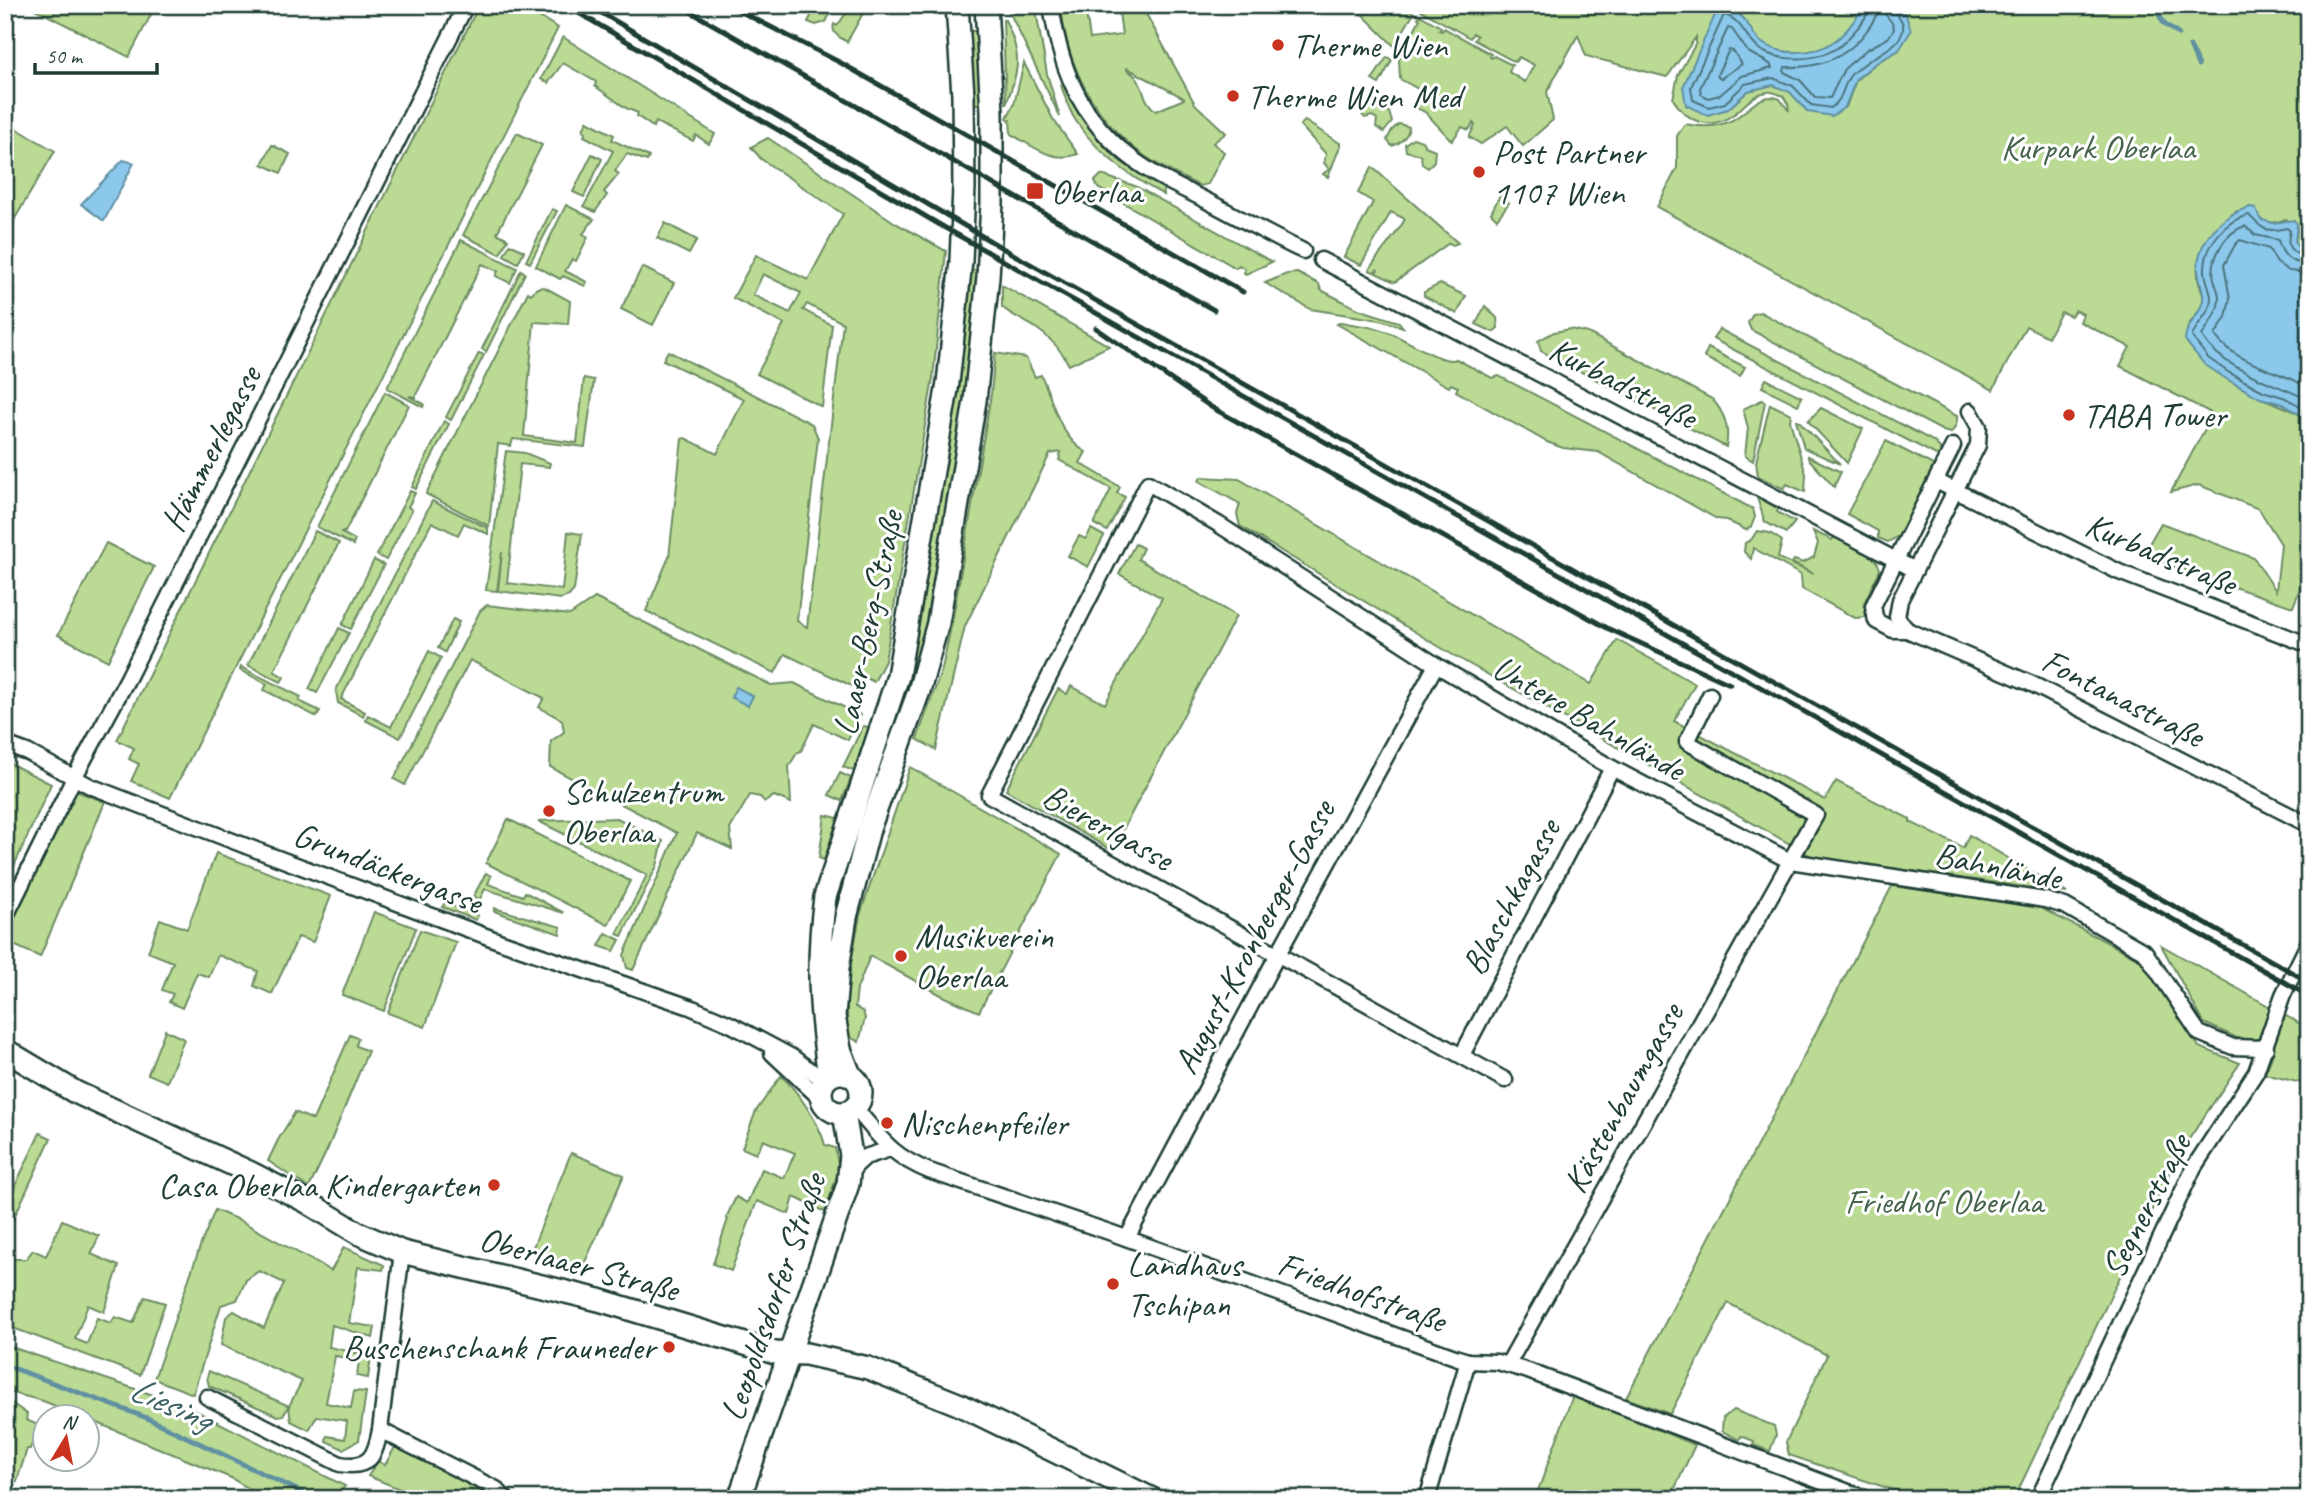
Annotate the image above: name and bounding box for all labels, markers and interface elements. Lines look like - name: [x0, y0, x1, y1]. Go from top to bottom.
- place label: Therme Wien: [1292, 23, 1449, 68]
- scale bar: [35, 32, 158, 76]
- marker: Therme Wien: [1270, 37, 1286, 53]
- text: 50 m: [46, 43, 84, 69]
- place label: Therme Wien Med: [1247, 74, 1466, 119]
- marker: Therme Wien Med: [1225, 88, 1241, 104]
- park label: Kurpark Oberlaa: [2001, 125, 2197, 170]
- place label: Post Partner 1107 Wien: [1493, 130, 1647, 215]
- marker: Post Partner 1107 Wien: [1471, 164, 1487, 180]
- place label: Oberlaa: [1051, 169, 1145, 214]
- marker: Oberlaa: [1025, 181, 1045, 201]
- street label: Kurbadstraße: [1542, 327, 1707, 440]
- street label: Hämmerlegasse: [150, 357, 273, 539]
- place label: TABA Tower: [2083, 393, 2229, 438]
- marker: TABA Tower: [2061, 407, 2077, 423]
- street label: Kurbadstraße: [2079, 502, 2246, 607]
- street label: Laaer-Berg-Straße: [822, 504, 914, 739]
- street label: Fontanastraße: [2034, 638, 2214, 759]
- street label: Untere Bahnlände: [1485, 645, 1695, 792]
- place label: Schulzentrum Oberlaa: [563, 769, 726, 854]
- street label: Biererlgasse: [1035, 773, 1183, 882]
- street label: August-Kronberger-Gasse: [1163, 790, 1346, 1081]
- marker: Schulzentrum Oberlaa: [541, 803, 557, 819]
- street label: Blaschkagasse: [1451, 809, 1572, 983]
- street label: Grundäckergasse: [287, 811, 491, 925]
- street label: Bahnlände: [1931, 832, 2067, 901]
- place label: Musikverein Oberlaa: [915, 914, 1054, 999]
- marker: Musikverein Oberlaa: [893, 948, 909, 964]
- street label: Kästenbaumgasse: [1552, 993, 1695, 1201]
- place label: Nischenpfeiler: [901, 1101, 1070, 1146]
- marker: Nischenpfeiler: [879, 1115, 895, 1131]
- street label: Segnerstraße: [2091, 1124, 2203, 1286]
- place label: Casa Oberlaa Kindergarten: [158, 1163, 480, 1208]
- street label: Leopoldsdorfer Straße: [710, 1165, 837, 1426]
- marker: Casa Oberlaa Kindergarten: [486, 1177, 502, 1193]
- park label: Friedhof Oberlaa: [1845, 1179, 2046, 1224]
- street label: Oberlaaer Straße: [475, 1216, 686, 1313]
- street label: Friedhofstraße: [1272, 1241, 1454, 1344]
- place label: Landhaus Tschipan: [1127, 1242, 1245, 1327]
- marker: Landhaus Tschipan: [1105, 1276, 1121, 1292]
- place label: Buschenschank Frauneder: [343, 1325, 658, 1370]
- marker: Buschenschank Frauneder: [661, 1339, 677, 1355]
- water label: Liesing: [123, 1364, 224, 1444]
- north arrow: [32, 1402, 102, 1472]
- text: N: [61, 1409, 80, 1436]

